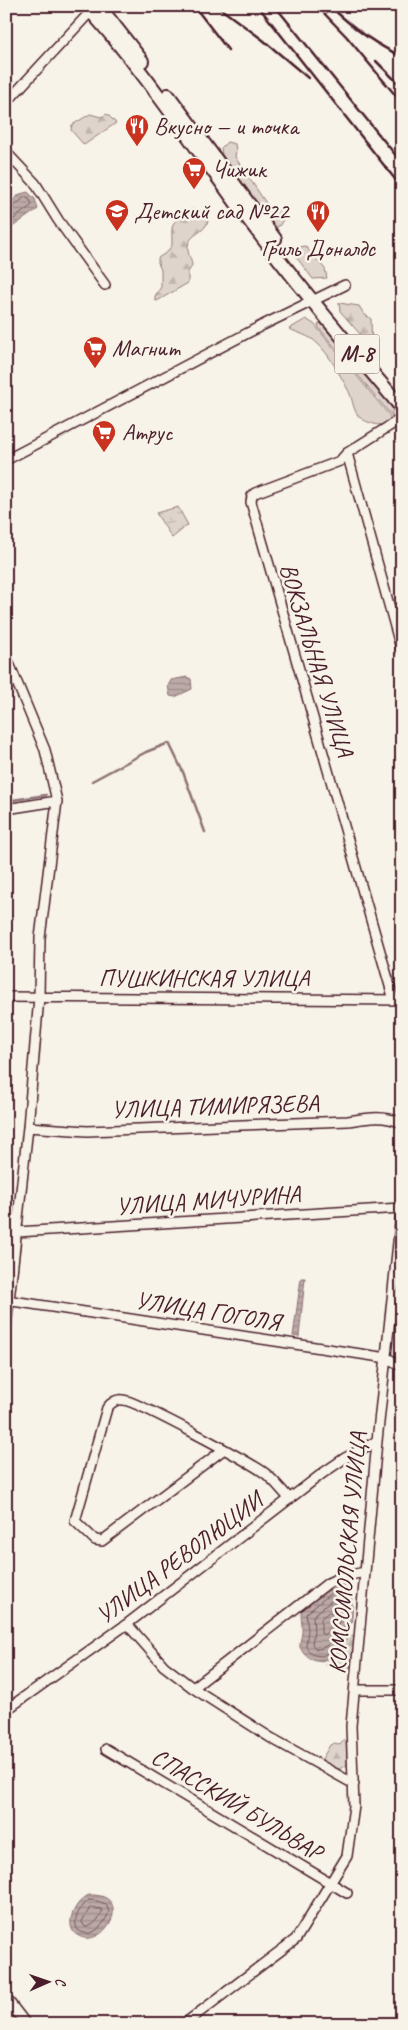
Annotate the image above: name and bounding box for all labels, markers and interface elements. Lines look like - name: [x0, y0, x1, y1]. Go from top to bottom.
- place label: Вкусно — и точка: [154, 111, 300, 141]
- restaurant icon: Вкусно — и точка: [124, 113, 150, 147]
- place label: Чижик: [212, 154, 268, 184]
- supermarket icon: Чижик: [181, 156, 207, 190]
- place label: Детский сад №22: [134, 196, 291, 226]
- school or university icon: Детский сад №22: [104, 198, 130, 232]
- restaurant icon: Гриль Доналдс: [305, 199, 331, 233]
- place label: Гриль Доналдс: [261, 233, 376, 263]
- place label: Магнит: [112, 333, 181, 363]
- road number: М-8: [334, 334, 380, 374]
- supermarket icon: Магнит: [82, 335, 108, 369]
- place label: Атрус: [122, 417, 174, 447]
- supermarket icon: Атрус: [91, 419, 117, 453]
- street label: ВОКЗАЛЬНАЯ УЛИЦА: [273, 560, 361, 761]
- street label: ПУШКИНСКАЯ УЛИЦА: [99, 963, 310, 993]
- street label: УЛИЦА ТИМИРЯЗЕВА: [111, 1087, 320, 1125]
- street label: УЛИЦА МИЧУРИНА: [115, 1179, 302, 1221]
- street label: УЛИЦА ГОГОЛЯ: [133, 1285, 286, 1338]
- street label: КОМСОМОЛЬСКАЯ УЛИЦА: [321, 1430, 373, 1675]
- street label: УЛИЦА РЕВОЛЮЦИИ: [90, 1483, 271, 1630]
- street label: СПАССКИЙ БУЛЬВАР: [146, 1741, 330, 1868]
- north arrow: [22, 1958, 72, 2008]
- text: С: [52, 1978, 69, 1987]

